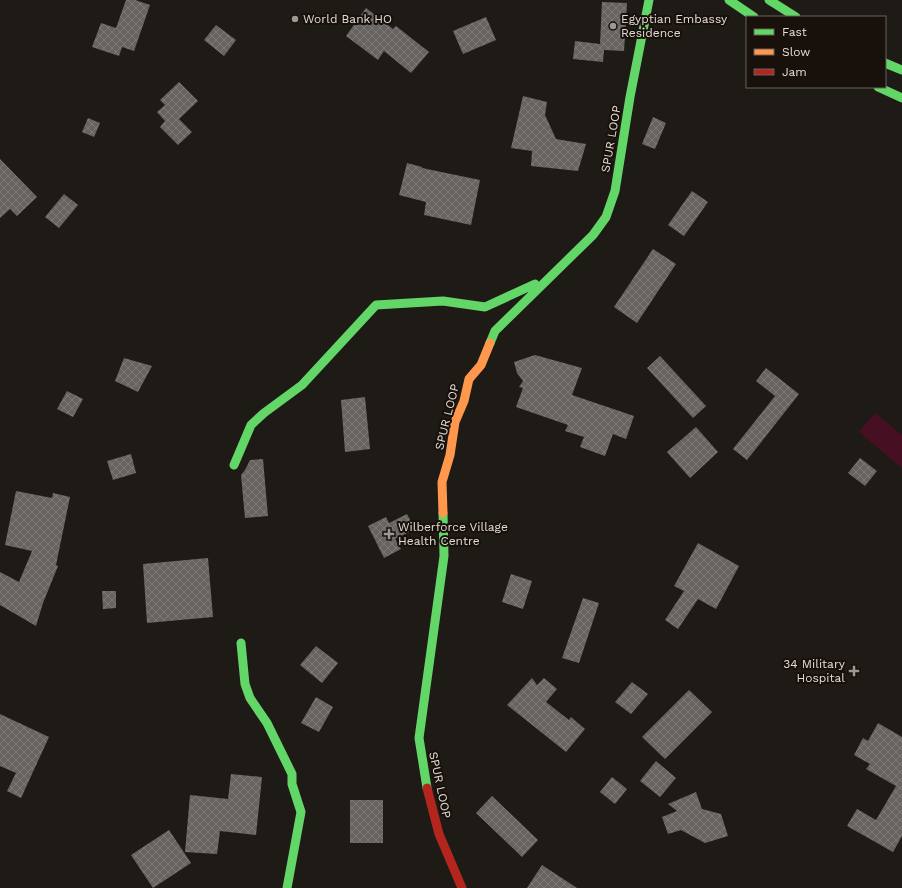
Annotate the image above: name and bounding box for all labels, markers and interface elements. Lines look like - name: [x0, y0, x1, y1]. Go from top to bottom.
- place label: World Bank HO: [303, 12, 392, 26]
- place label: Egyptian Embassy Residence: [621, 12, 728, 40]
- marker: World Bank HO: [290, 14, 300, 24]
- legend: [746, 16, 886, 88]
- marker: Egyptian Embassy Residence: [608, 21, 618, 31]
- text: Fast: [782, 25, 807, 39]
- text: Slow: [782, 45, 810, 59]
- text: Jam: [782, 65, 807, 79]
- street label: SPUR LOOP: [598, 104, 624, 174]
- street label: SPUR LOOP: [432, 382, 462, 452]
- place label: Wilberforce Village Health Centre: [398, 520, 508, 548]
- marker: Wilberforce Village Health Centre: [383, 528, 395, 540]
- place label: 34 Military Hospital: [783, 657, 846, 685]
- marker: 34 Military Hospital: [848, 665, 860, 677]
- street label: SPUR LOOP: [426, 750, 454, 820]

